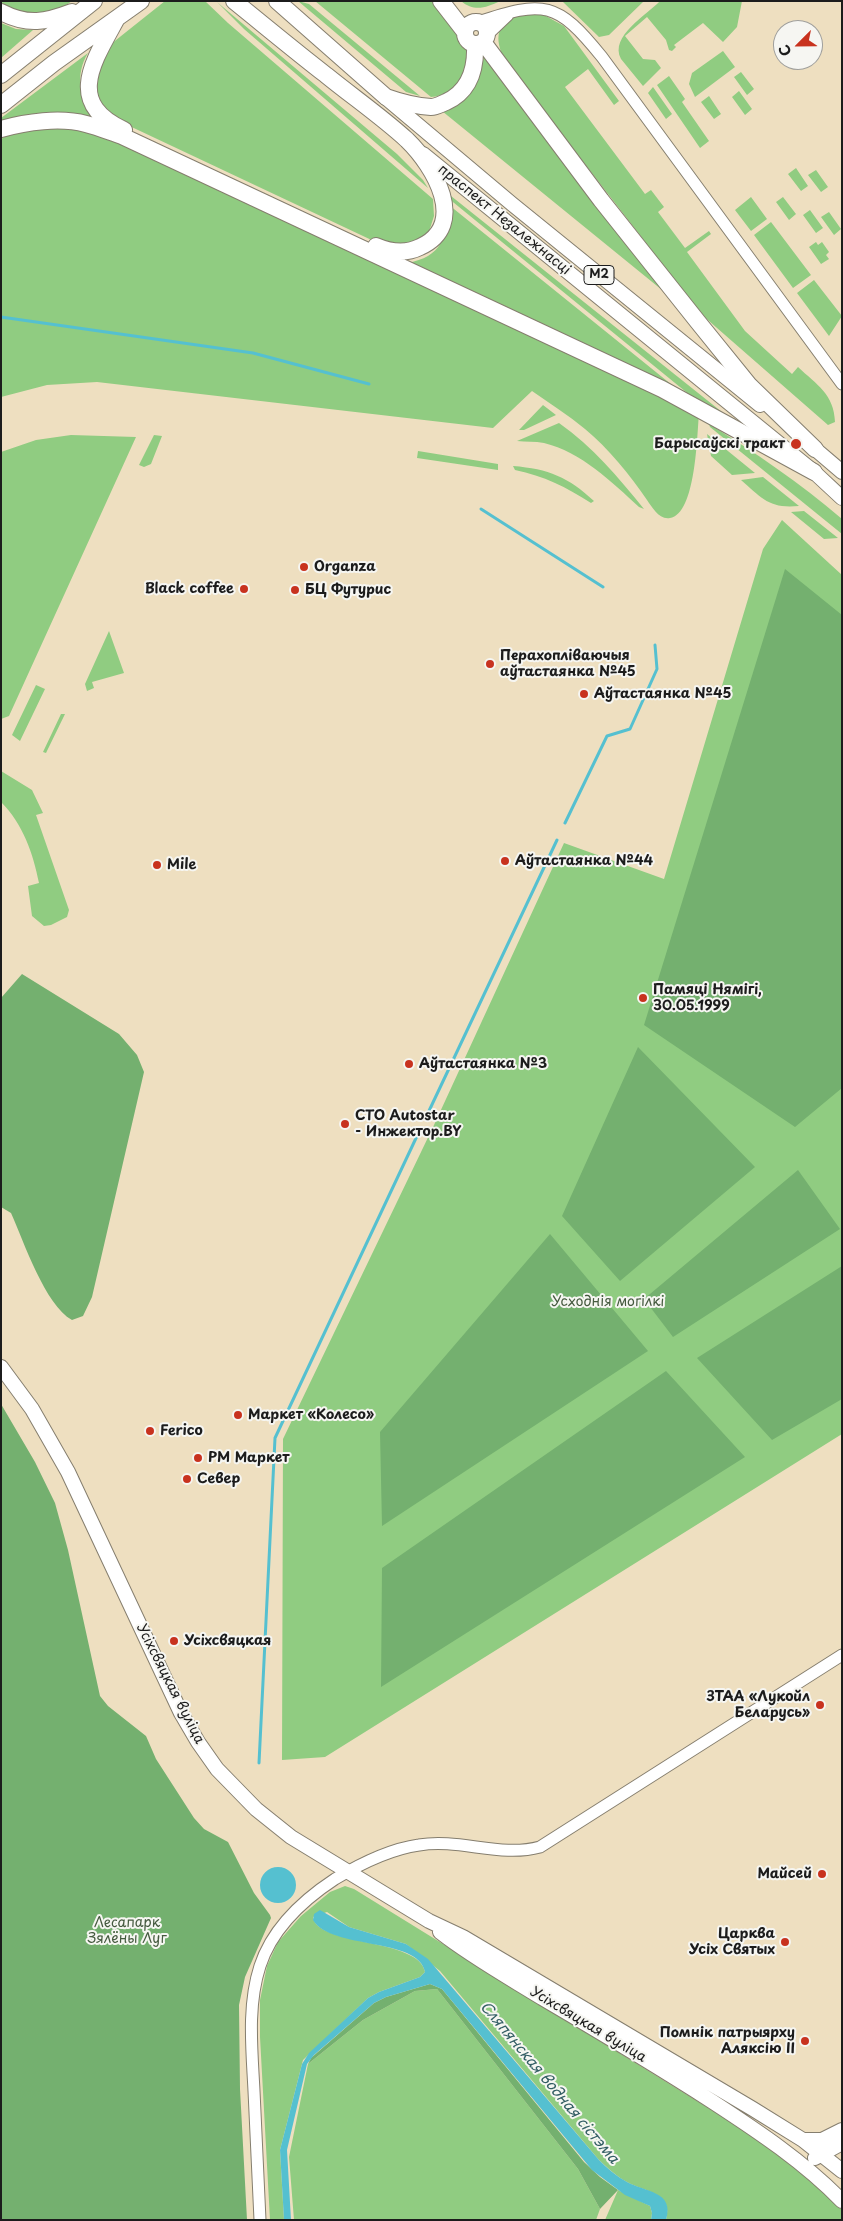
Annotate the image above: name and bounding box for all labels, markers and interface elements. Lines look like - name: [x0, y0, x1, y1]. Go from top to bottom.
- north arrow: [773, 20, 823, 70]
- text: С: [773, 42, 796, 60]
- street label: праспект Незалежнасці: [434, 161, 574, 279]
- road number: М2: [584, 266, 614, 284]
- place label: Барысаўскі тракт: [654, 436, 785, 452]
- marker: Барысаўскі тракт: [789, 437, 803, 451]
- place label: Organza: [314, 559, 376, 575]
- marker: Organza: [298, 561, 310, 573]
- place label: Black coffee: [145, 581, 234, 597]
- place label: БЦ Футурис: [305, 582, 391, 598]
- marker: Black coffee: [238, 583, 250, 595]
- marker: БЦ Футурис: [289, 584, 301, 596]
- place label: Перахопліваючыя аўтастаянка №45: [500, 648, 636, 680]
- marker: Перахопліваючыя аўтастаянка №45: [484, 658, 496, 670]
- place label: Аўтастаянка №45: [594, 686, 731, 702]
- marker: Аўтастаянка №45: [578, 688, 590, 700]
- place label: Аўтастаянка №44: [515, 853, 653, 869]
- marker: Аўтастаянка №44: [499, 855, 511, 867]
- place label: Mile: [167, 857, 196, 873]
- marker: Mile: [151, 859, 163, 871]
- place label: Памяці Нямігі, 30.05.1999: [653, 982, 762, 1014]
- marker: Памяці Нямігі, 30.05.1999: [637, 992, 649, 1004]
- place label: Аўтастаянка №3: [419, 1056, 547, 1072]
- marker: Аўтастаянка №3: [403, 1058, 415, 1070]
- place label: СТО Autostar - Инжектор.BY: [355, 1108, 461, 1140]
- marker: СТО Autostar - Инжектор.BY: [339, 1118, 351, 1130]
- park label: Усходнія могілкі: [552, 1294, 664, 1310]
- place label: Маркет «Колесо»: [248, 1407, 374, 1423]
- marker: Маркет «Колесо»: [232, 1409, 244, 1421]
- place label: Ferico: [160, 1423, 203, 1439]
- marker: Ferico: [144, 1425, 156, 1437]
- place label: РМ Маркет: [208, 1450, 290, 1466]
- marker: РМ Маркет: [192, 1452, 204, 1464]
- place label: Север: [197, 1471, 240, 1487]
- marker: Север: [181, 1473, 193, 1485]
- street label: Усіхсвяцкая вуліца: [132, 1621, 208, 1747]
- place label: Усіхсвяцкая: [184, 1633, 271, 1649]
- marker: Усіхсвяцкая: [168, 1635, 180, 1647]
- place label: ЗТАА «Лукойл Беларусь»: [707, 1689, 810, 1721]
- marker: ЗТАА «Лукойл Беларусь»: [814, 1699, 826, 1711]
- place label: Майсей: [757, 1866, 812, 1882]
- marker: Майсей: [816, 1868, 828, 1880]
- park label: Лесапарк Зялёны Луг: [87, 1915, 167, 1948]
- place label: Царква Усіх Святых: [689, 1926, 775, 1958]
- marker: Царква Усіх Святых: [779, 1936, 791, 1948]
- street label: Усіхсвяцкая вуліца: [527, 1984, 649, 2066]
- water label: Сляпянская водная сістэма: [476, 1998, 622, 2168]
- place label: Помнік патрыярху Аляксію II: [660, 2025, 795, 2058]
- marker: Помнік патрыярху Аляксію II: [799, 2035, 811, 2047]

